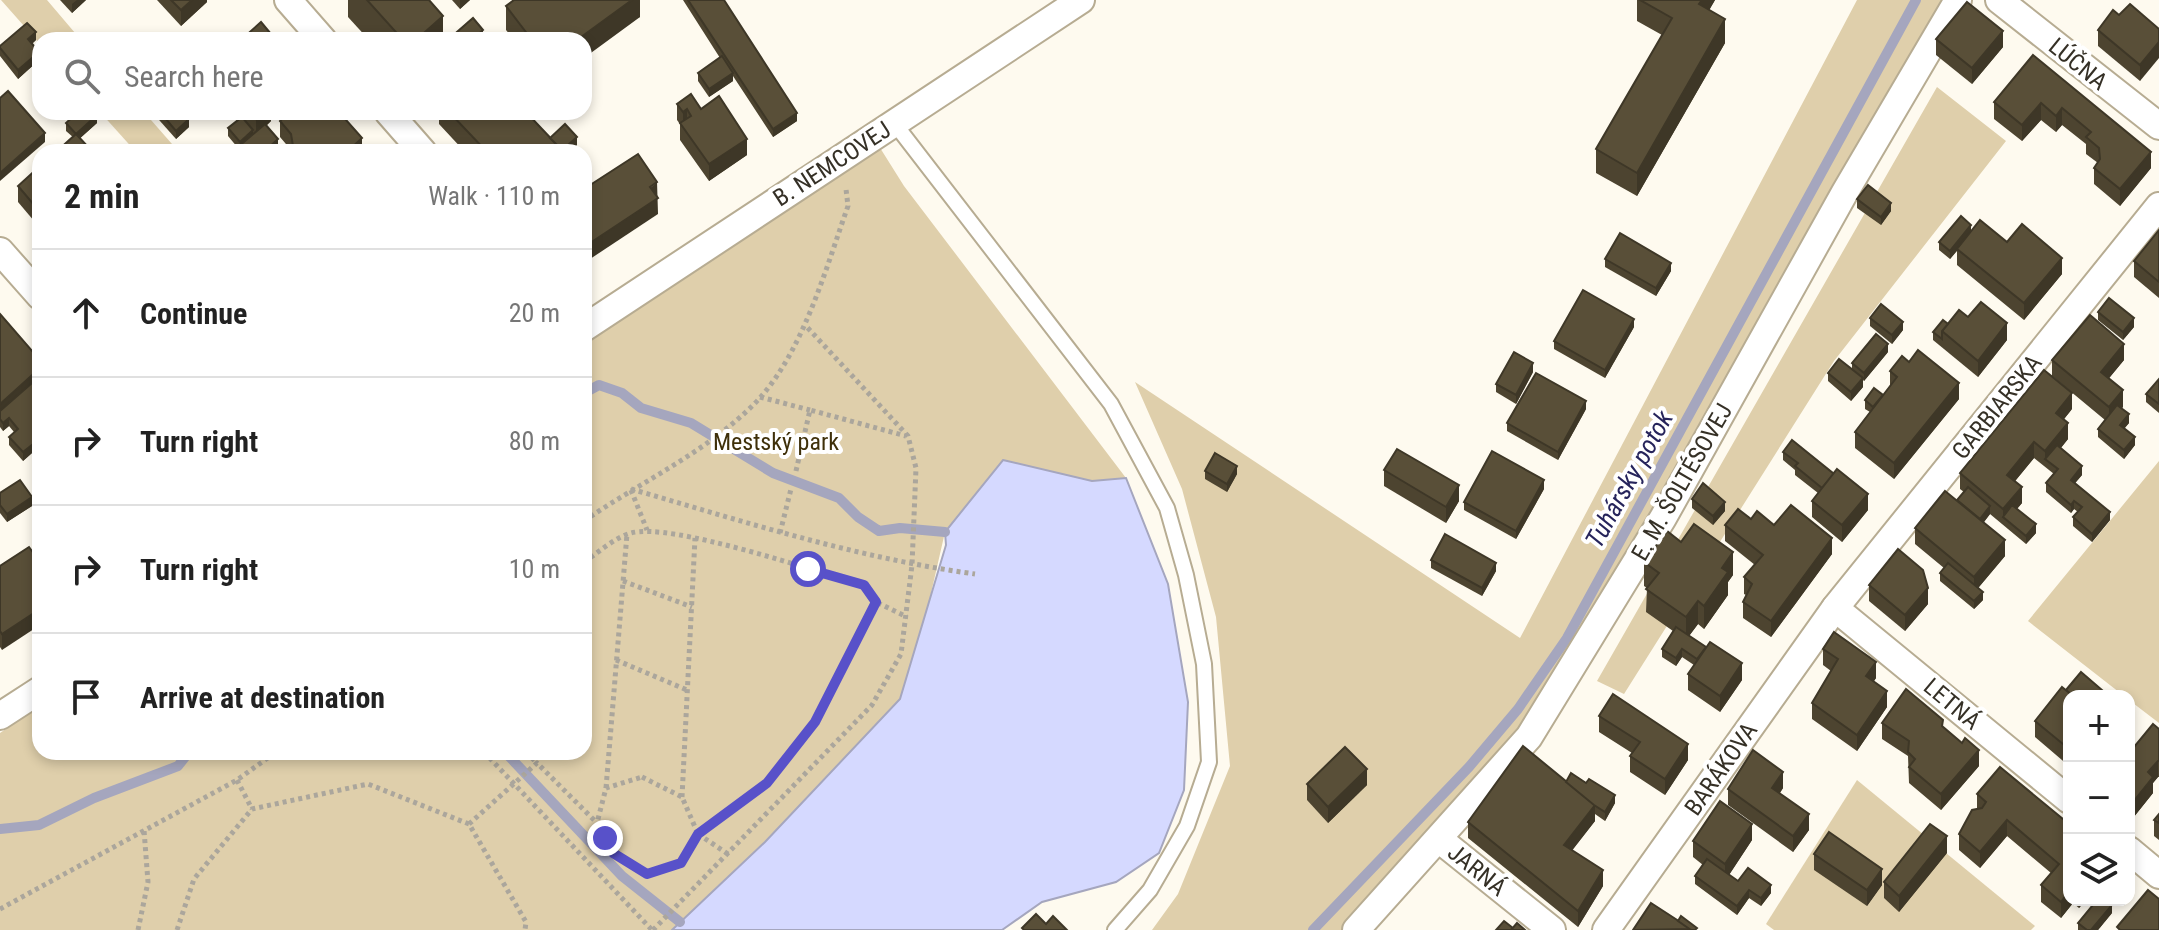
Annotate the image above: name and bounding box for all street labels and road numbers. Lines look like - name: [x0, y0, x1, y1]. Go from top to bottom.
- street label: LÚČNA: [2043, 31, 2114, 96]
- street label: B. NEMCOVEJ: [768, 116, 896, 212]
- street label: GARBIARSKA: [1946, 349, 2048, 465]
- street label: E. M. ŠOLTÉSOVEJ: [1626, 398, 1738, 566]
- street label: LETNÁ: [1918, 672, 1986, 736]
- street label: BARÁKOVA: [1679, 717, 1763, 821]
- street label: JARNÁ: [1442, 838, 1512, 902]

